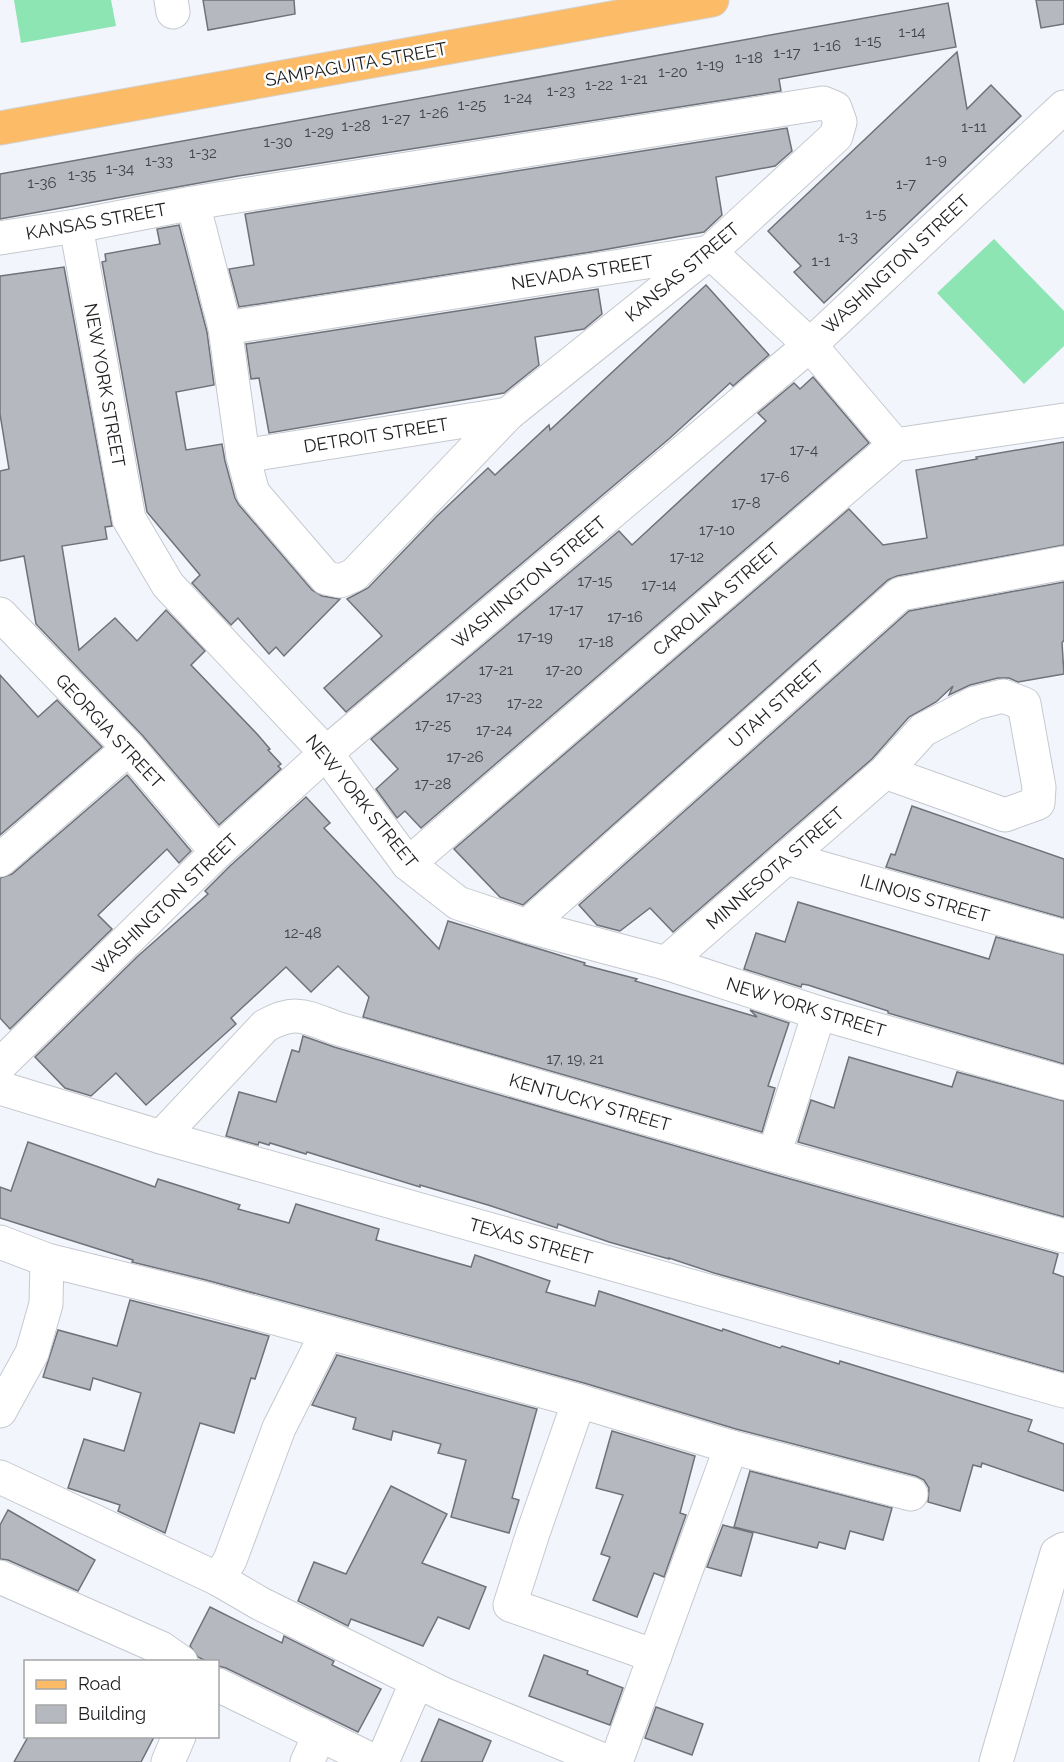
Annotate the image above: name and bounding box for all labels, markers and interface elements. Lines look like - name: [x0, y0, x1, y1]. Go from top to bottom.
- house number: 1-14: [898, 23, 926, 41]
- house number: 1-15: [854, 32, 882, 50]
- house number: 1-16: [813, 37, 841, 55]
- street label: SAMPAGUITA STREET: [264, 38, 448, 90]
- house number: 1-17: [774, 44, 800, 62]
- house number: 1-18: [735, 49, 763, 67]
- house number: 1-19: [696, 56, 724, 74]
- house number: 1-20: [658, 63, 688, 81]
- house number: 1-21: [621, 70, 648, 88]
- house number: 1-22: [585, 76, 613, 94]
- house number: 1-23: [547, 82, 575, 100]
- house number: 1-24: [504, 89, 532, 107]
- house number: 1-25: [458, 96, 486, 114]
- house number: 1-26: [419, 104, 449, 122]
- house number: 1-27: [382, 110, 410, 128]
- house number: 1-28: [341, 117, 371, 135]
- house number: 1-11: [961, 118, 987, 136]
- house number: 1-29: [304, 123, 334, 141]
- house number: 1-30: [263, 133, 293, 151]
- house number: 1-32: [189, 144, 217, 162]
- house number: 1-9: [925, 151, 947, 169]
- house number: 1-33: [145, 152, 173, 170]
- house number: 1-34: [106, 160, 134, 178]
- house number: 1-35: [68, 166, 96, 184]
- house number: 1-36: [27, 174, 57, 192]
- house number: 1-7: [896, 175, 916, 193]
- street label: WASHINGTON STREET: [818, 190, 974, 338]
- street label: KANSAS STREET: [24, 198, 168, 244]
- house number: 1-5: [866, 205, 886, 223]
- street label: KANSAS STREET: [621, 218, 743, 326]
- house number: 1-3: [838, 228, 858, 246]
- street label: NEVADA STREET: [510, 250, 654, 294]
- house number: 1-1: [812, 252, 831, 270]
- street label: NEW YORK STREET: [80, 302, 130, 468]
- street label: DETROIT STREET: [302, 413, 450, 457]
- house number: 17-4: [790, 441, 818, 459]
- house number: 17-6: [760, 468, 790, 486]
- house number: 17-8: [731, 494, 761, 512]
- street label: WASHINGTON STREET: [448, 512, 610, 652]
- house number: 17-10: [699, 521, 735, 539]
- street label: CAROLINA STREET: [648, 538, 784, 660]
- house number: 17-12: [670, 548, 704, 566]
- house number: 17-15: [578, 572, 612, 590]
- house number: 17-14: [642, 576, 676, 594]
- house number: 17-17: [549, 601, 583, 619]
- house number: 17-16: [607, 608, 643, 626]
- house number: 17-19: [517, 628, 553, 646]
- house number: 17-18: [578, 633, 614, 651]
- street label: UTAH STREET: [724, 656, 828, 752]
- house number: 17-21: [479, 661, 514, 679]
- house number: 17-20: [545, 661, 583, 679]
- street label: GEORGIA STREET: [52, 669, 168, 793]
- house number: 17-23: [446, 688, 482, 706]
- house number: 17-22: [507, 694, 543, 712]
- house number: 17-25: [415, 716, 451, 734]
- house number: 17-24: [476, 721, 512, 739]
- street label: NEW YORK STREET: [302, 730, 422, 872]
- house number: 17-26: [446, 748, 484, 766]
- house number: 17-28: [415, 775, 452, 793]
- street label: MINNESOTA STREET: [702, 803, 848, 933]
- street label: WASHINGTON STREET: [88, 829, 242, 979]
- street label: ILINOIS STREET: [858, 870, 992, 926]
- house number: 12-48: [284, 924, 322, 942]
- street label: NEW YORK STREET: [724, 973, 888, 1041]
- house number: 17, 19, 21: [546, 1050, 604, 1068]
- street label: KENTUCKY STREET: [507, 1069, 673, 1135]
- street label: TEXAS STREET: [467, 1213, 595, 1269]
- legend: [24, 1660, 219, 1738]
- text: Road: [78, 1673, 121, 1694]
- text: Building: [78, 1703, 146, 1724]

